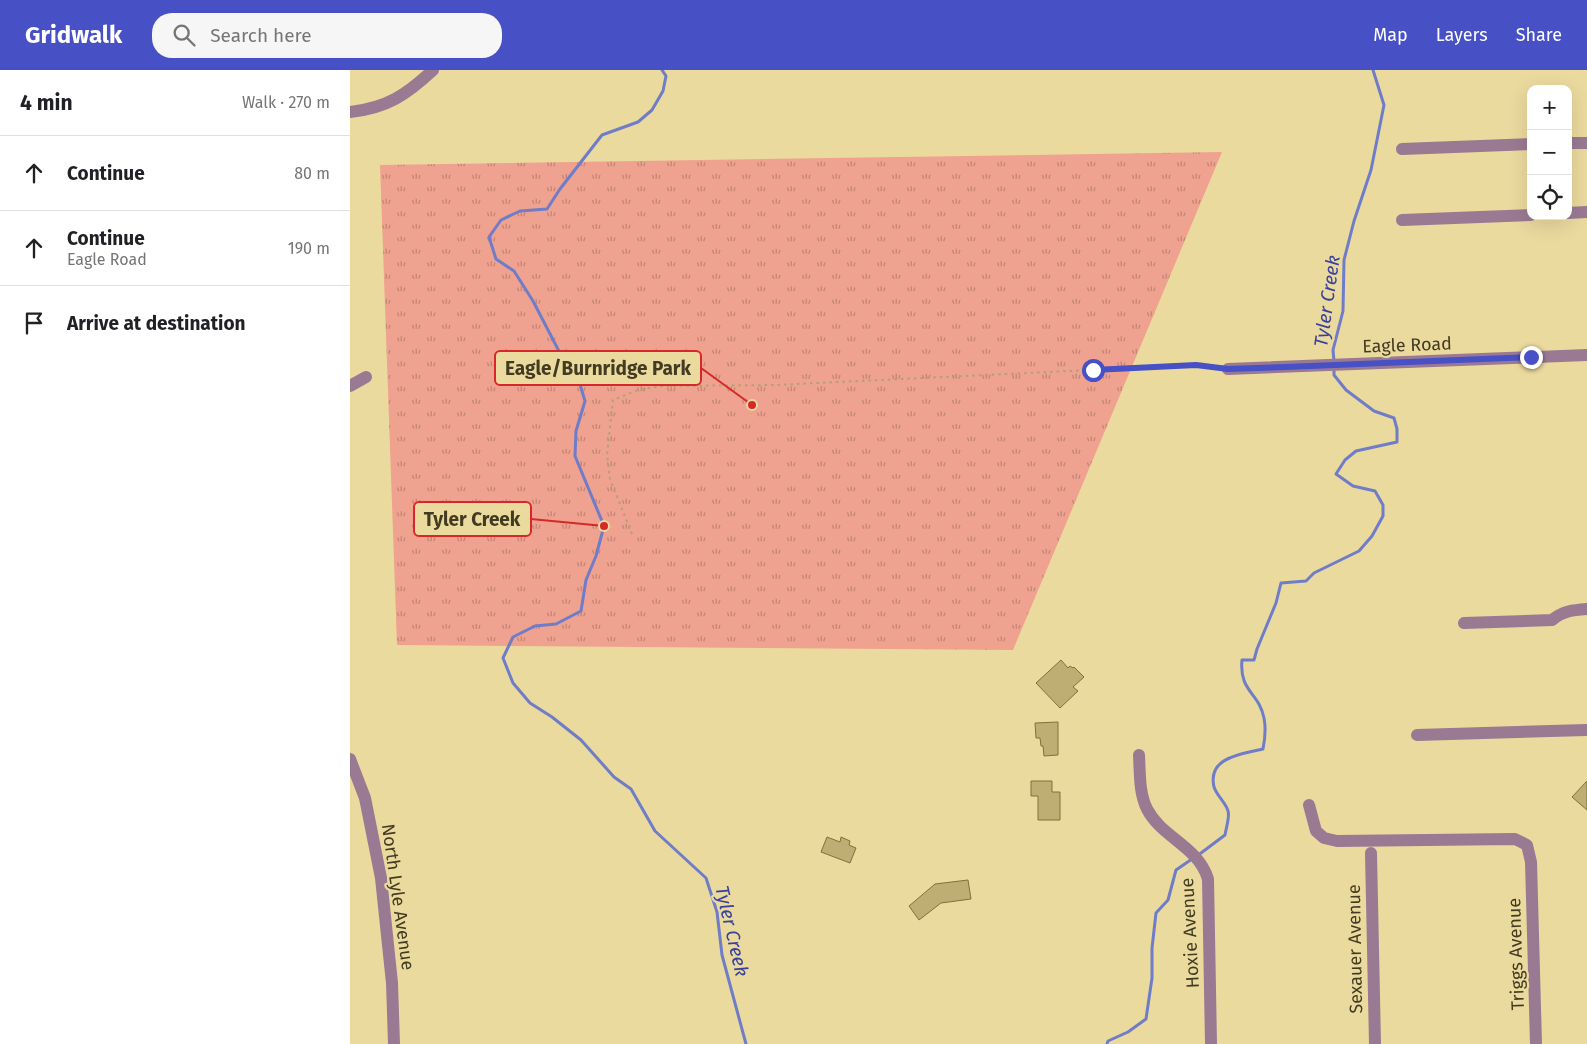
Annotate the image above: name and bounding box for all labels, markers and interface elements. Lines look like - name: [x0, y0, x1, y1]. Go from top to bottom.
- search box: [152, 13, 502, 58]
- text: Gridwalk: [25, 21, 122, 49]
- icon: search: [170, 21, 198, 49]
- text: Search here: [210, 24, 312, 47]
- text: Map: [1373, 24, 1408, 46]
- text: Layers: [1436, 24, 1488, 46]
- text: Share: [1516, 24, 1562, 46]
- map controls: [1527, 85, 1572, 220]
- button: +: [1527, 85, 1572, 130]
- text: 4 min: [20, 90, 73, 116]
- text: Walk · 270 m: [242, 93, 330, 112]
- button: −: [1527, 130, 1572, 175]
- icon: ahead: [20, 159, 48, 187]
- text: Continue: [67, 162, 145, 185]
- text: 80 m: [294, 164, 330, 183]
- button: locate: [1527, 175, 1572, 220]
- text: Continue: [67, 227, 145, 250]
- icon: ahead: [20, 234, 48, 262]
- text: 190 m: [288, 239, 330, 258]
- text: Eagle Road: [67, 250, 147, 269]
- water label: Tyler Creek: [1309, 254, 1345, 348]
- icon: arrive: [20, 309, 48, 337]
- text: Arrive at destination: [67, 312, 246, 335]
- street label: Eagle Road: [1362, 332, 1452, 358]
- route end: [1520, 346, 1543, 369]
- callout: Eagle/Burnridge Park: [495, 351, 701, 385]
- text: Eagle/Burnridge Park: [505, 357, 691, 380]
- route start: [1082, 359, 1105, 382]
- callout: Tyler Creek: [414, 502, 531, 536]
- text: Tyler Creek: [424, 508, 521, 531]
- street label: North Lyle Avenue: [377, 822, 419, 972]
- street label: Hoxie Avenue: [1176, 877, 1204, 989]
- water label: Tyler Creek: [710, 883, 754, 979]
- street label: Sexauer Avenue: [1343, 884, 1367, 1014]
- street label: Triggs Avenue: [1503, 897, 1529, 1011]

